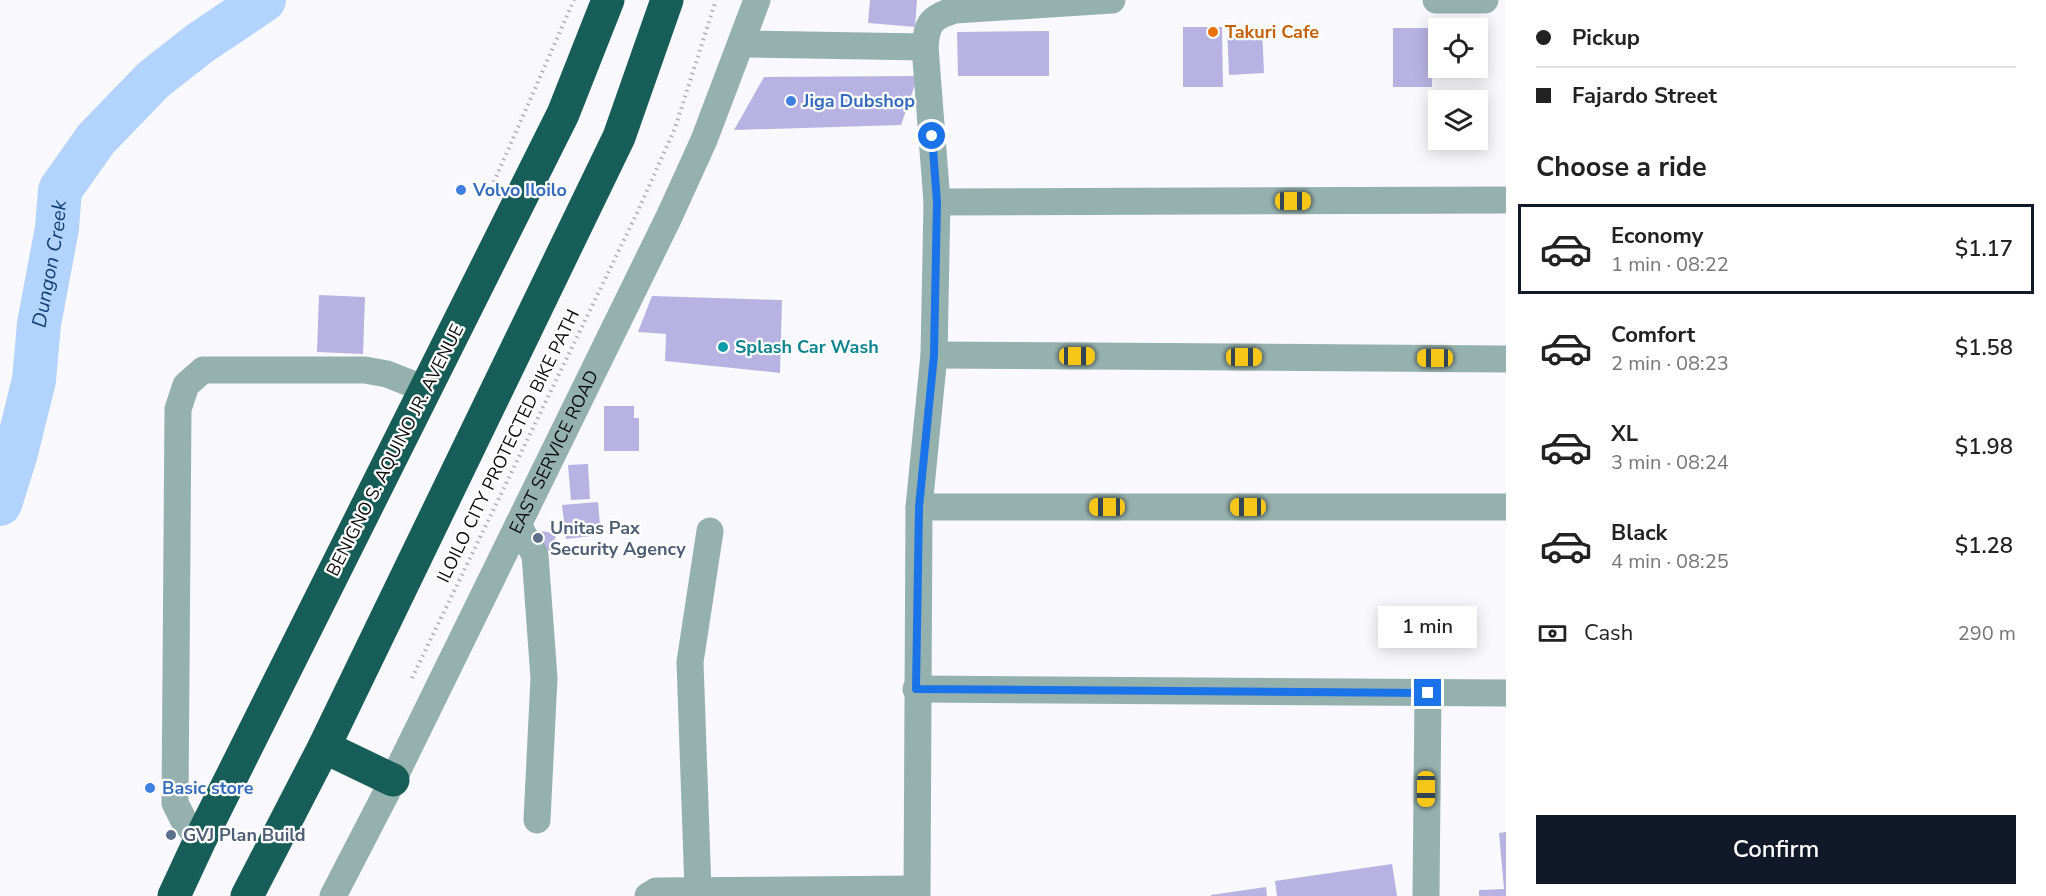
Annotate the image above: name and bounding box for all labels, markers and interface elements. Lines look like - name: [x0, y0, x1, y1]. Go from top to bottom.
- map controls: [1428, 18, 1488, 150]
- button: locate: [1428, 18, 1488, 78]
- place label: Takuri Cafe: [1225, 20, 1319, 44]
- text: Pickup: [1572, 23, 1640, 53]
- marker: Takuri Cafe: [1206, 25, 1220, 39]
- text: Fajardo Street: [1572, 81, 1717, 111]
- place label: Jiga Dubshop: [802, 89, 915, 113]
- button: layers: [1428, 90, 1488, 150]
- marker: Jiga Dubshop: [784, 94, 798, 108]
- route start: [918, 122, 945, 149]
- text: Choose a ride: [1536, 149, 1707, 186]
- place label: Volvo Iloilo: [472, 178, 567, 202]
- marker: Volvo Iloilo: [454, 183, 468, 197]
- car: [1275, 192, 1311, 210]
- water label: Dungon Creek: [26, 198, 73, 330]
- text: Economy: [1611, 221, 1703, 251]
- icon: car: [1539, 222, 1593, 276]
- text: $1.17: [1955, 234, 2013, 264]
- text: 1 min · 08:22: [1611, 251, 1729, 278]
- street label: ILOILO CITY PROTECTED BIKE PATH: [431, 305, 585, 587]
- street label: BENIGNO S. AQUINO JR. AVENUE: [321, 320, 469, 580]
- text: Comfort: [1611, 320, 1695, 350]
- icon: car: [1539, 321, 1593, 375]
- text: $1.58: [1955, 333, 2013, 363]
- place label: Splash Car Wash: [735, 335, 879, 359]
- marker: Splash Car Wash: [716, 340, 730, 354]
- car: [1059, 347, 1095, 365]
- car: [1226, 348, 1262, 366]
- car: [1417, 349, 1453, 367]
- text: 2 min · 08:23: [1611, 350, 1729, 377]
- street label: EAST SERVICE ROAD: [504, 366, 604, 538]
- text: XL: [1611, 419, 1638, 449]
- icon: car: [1539, 420, 1593, 474]
- text: $1.98: [1955, 432, 2013, 462]
- text: 3 min · 08:24: [1611, 449, 1729, 476]
- car: [1089, 498, 1125, 516]
- car: [1230, 498, 1266, 516]
- place label: Unitas Pax Security Agency: [550, 516, 686, 561]
- text: Black: [1611, 518, 1667, 548]
- icon: car: [1539, 519, 1593, 573]
- marker: Unitas Pax Security Agency: [531, 531, 545, 545]
- text: $1.28: [1955, 531, 2013, 561]
- text: 4 min · 08:25: [1611, 548, 1729, 575]
- callout: 1 min: [1378, 606, 1478, 648]
- text: 1 min: [1402, 613, 1453, 640]
- icon: cash: [1536, 617, 1569, 650]
- text: Cash: [1584, 618, 1633, 648]
- text: 290 m: [1958, 620, 2016, 647]
- route end: [1414, 679, 1441, 706]
- car: [1417, 771, 1435, 807]
- place label: Basic store: [162, 776, 254, 800]
- marker: Basic store: [143, 781, 157, 795]
- button: Confirm: [1536, 815, 2016, 884]
- place label: GVJ Plan Build: [183, 823, 306, 847]
- marker: GVJ Plan Build: [164, 828, 178, 842]

